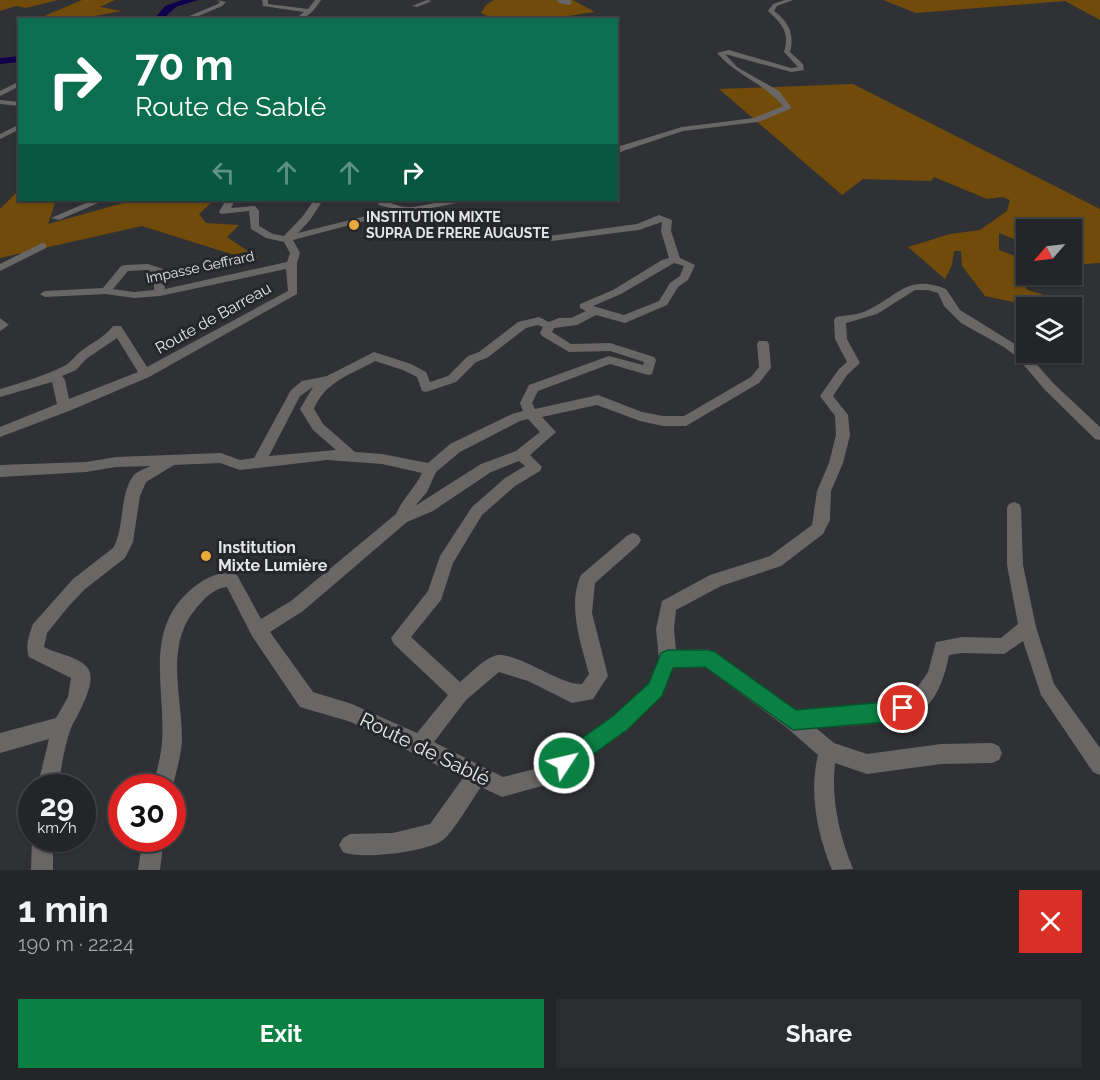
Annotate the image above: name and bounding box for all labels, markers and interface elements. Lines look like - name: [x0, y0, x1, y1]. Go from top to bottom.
- text: 70 m: [135, 41, 234, 90]
- icon: right: [36, 42, 114, 120]
- text: Route de Sablé: [135, 91, 326, 122]
- icon: left: [207, 156, 240, 189]
- icon: ahead: [270, 156, 303, 189]
- icon: ahead: [333, 156, 366, 189]
- icon: right: [396, 156, 429, 189]
- place label: INSTITUTION MIXTE SUPRA DE FRERE AUGUSTE: [366, 209, 550, 241]
- marker: INSTITUTION MIXTE SUPRA DE FRERE AUGUSTE: [347, 218, 361, 232]
- north arrow: [1016, 219, 1082, 285]
- map controls: [1016, 219, 1082, 363]
- street label: Impasse Geffrard: [144, 248, 256, 286]
- street label: Route de Barreau: [152, 278, 274, 358]
- button: layers: [1016, 297, 1082, 363]
- place label: Institution Mixte Lumière: [218, 538, 328, 575]
- marker: Institution Mixte Lumière: [199, 549, 213, 563]
- pin: [877, 682, 928, 733]
- icon: arrive: [886, 691, 919, 724]
- street label: Route de Sablé: [356, 707, 494, 791]
- position arrow: [532, 731, 596, 795]
- speed limit sign: 30: [108, 774, 186, 852]
- text: 29: [40, 788, 74, 823]
- text: km/h: [37, 819, 77, 837]
- text: 1 min: [18, 888, 109, 930]
- button: close: [1019, 890, 1082, 953]
- text: 190 m · 22:24: [18, 932, 134, 956]
- button: Exit: [18, 999, 544, 1068]
- button: Share: [556, 999, 1082, 1068]

